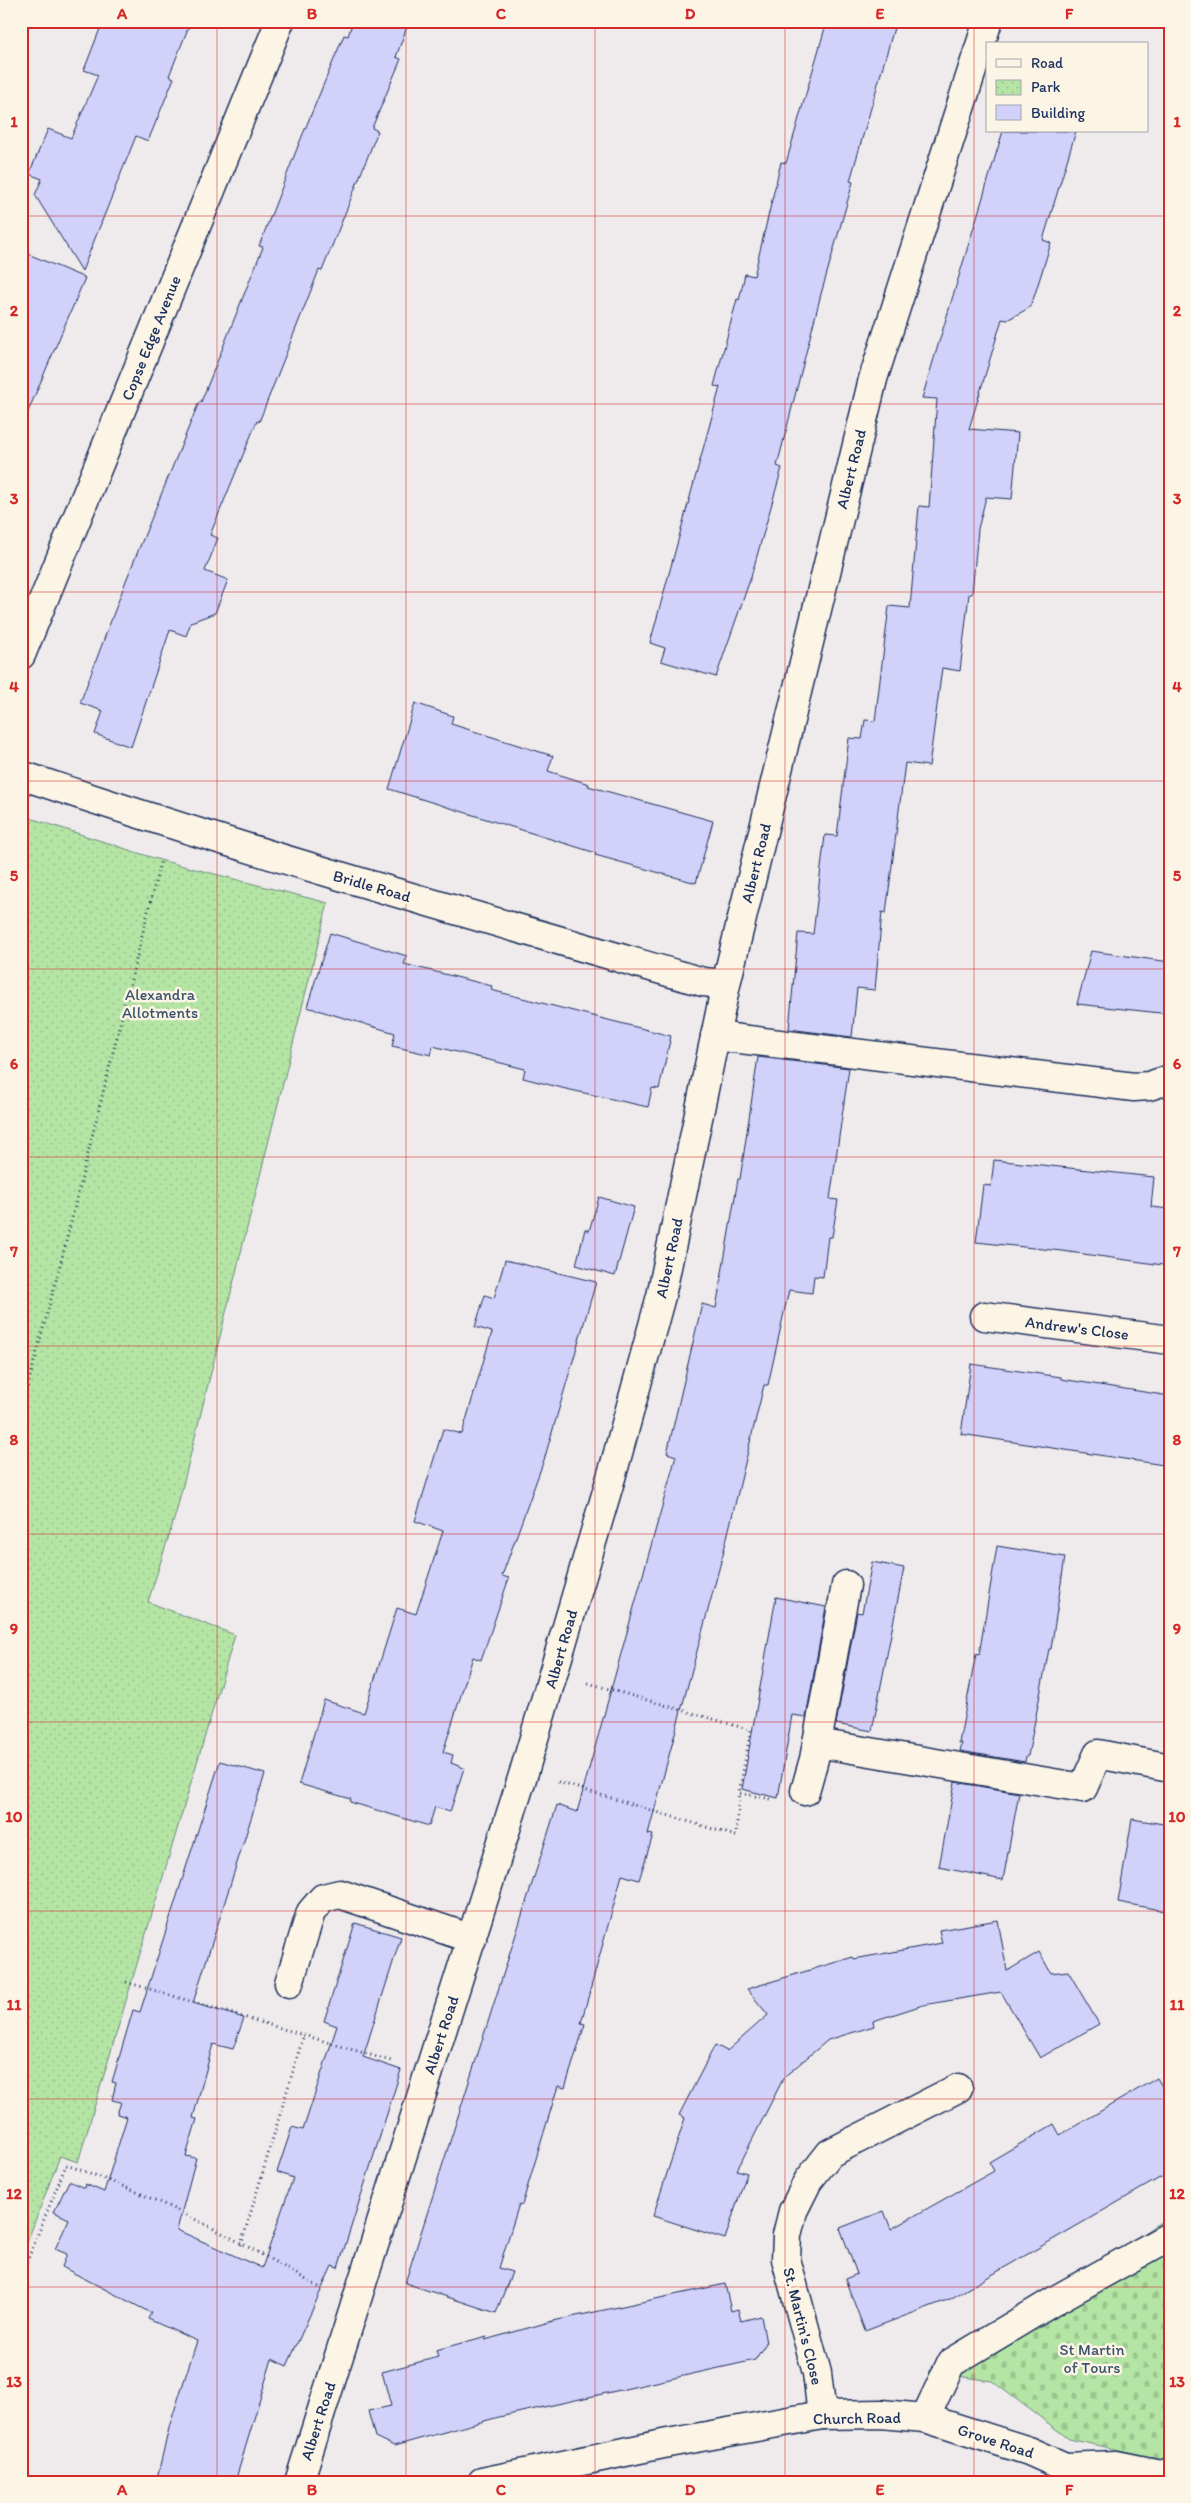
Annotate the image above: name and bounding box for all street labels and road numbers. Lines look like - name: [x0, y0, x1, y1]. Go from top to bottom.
- street label: Copse Edge Avenue: [117, 272, 185, 403]
- street label: Albert Road: [832, 427, 870, 511]
- street label: Albert Road: [737, 821, 775, 905]
- street label: Bridle Road: [331, 866, 413, 906]
- street label: Albert Road: [651, 1216, 687, 1300]
- street label: Andrew's Close: [1024, 1312, 1130, 1344]
- street label: Albert Road: [541, 1607, 581, 1691]
- street label: Albert Road: [419, 1993, 463, 2077]
- street label: St. Martin's Close: [779, 2265, 827, 2387]
- street label: Albert Road: [296, 2379, 340, 2463]
- street label: Church Road: [813, 2408, 902, 2428]
- street label: Grove Road: [955, 2420, 1037, 2462]

